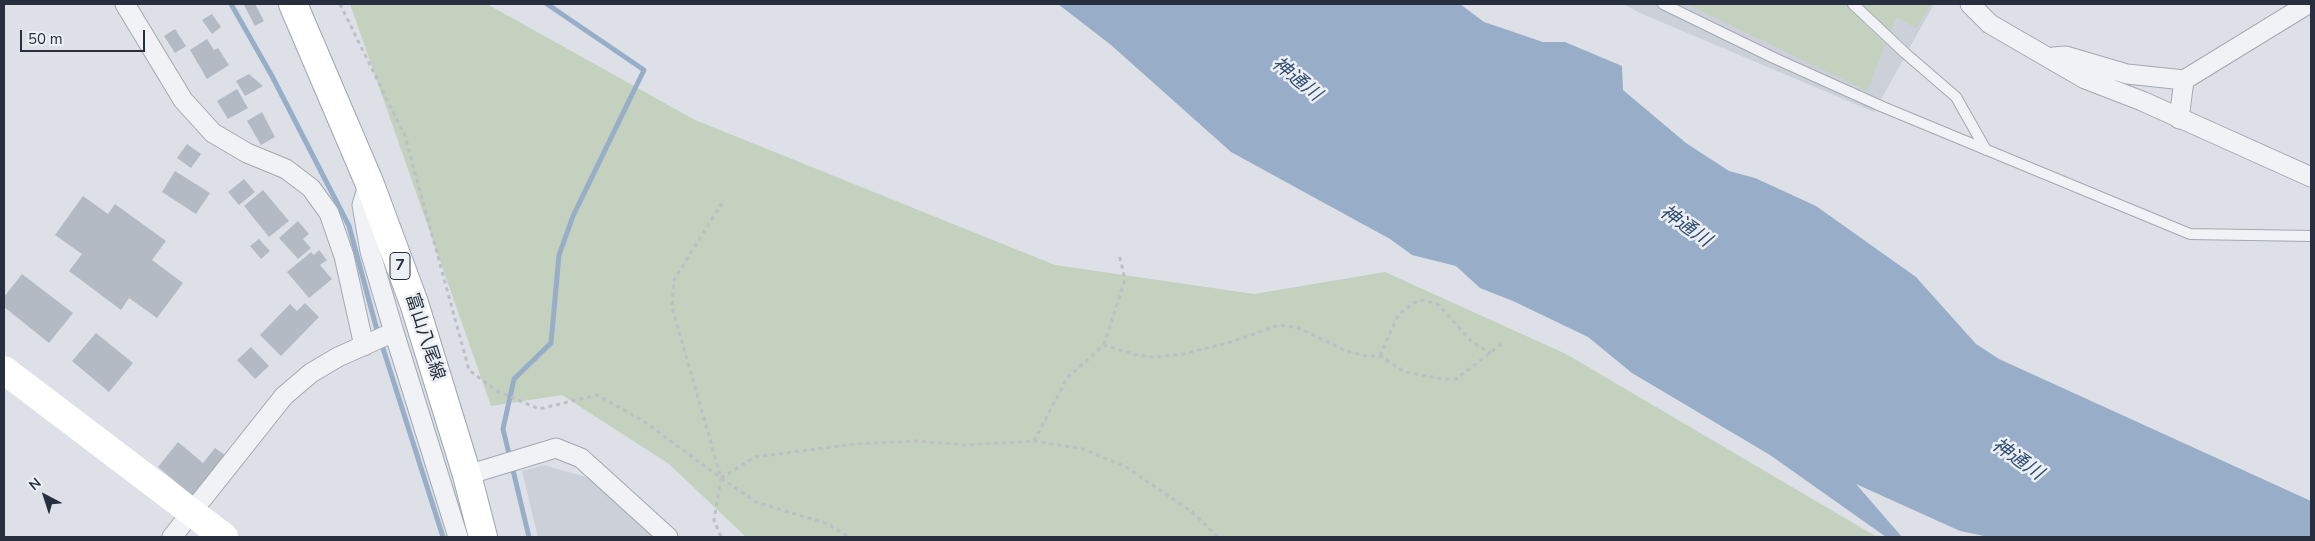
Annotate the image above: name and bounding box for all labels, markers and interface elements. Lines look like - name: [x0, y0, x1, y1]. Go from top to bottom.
- scale bar: [22, 20, 148, 52]
- text: 50 m: [28, 29, 63, 49]
- water label: 神通川: [1267, 53, 1325, 107]
- water label: 神通川: [1655, 201, 1715, 253]
- road number: 7: [390, 252, 410, 280]
- street label: 富山八尾線: [400, 291, 448, 383]
- water label: 神通川: [1987, 434, 2047, 486]
- north arrow: [20, 471, 70, 521]
- text: N: [25, 473, 45, 495]

